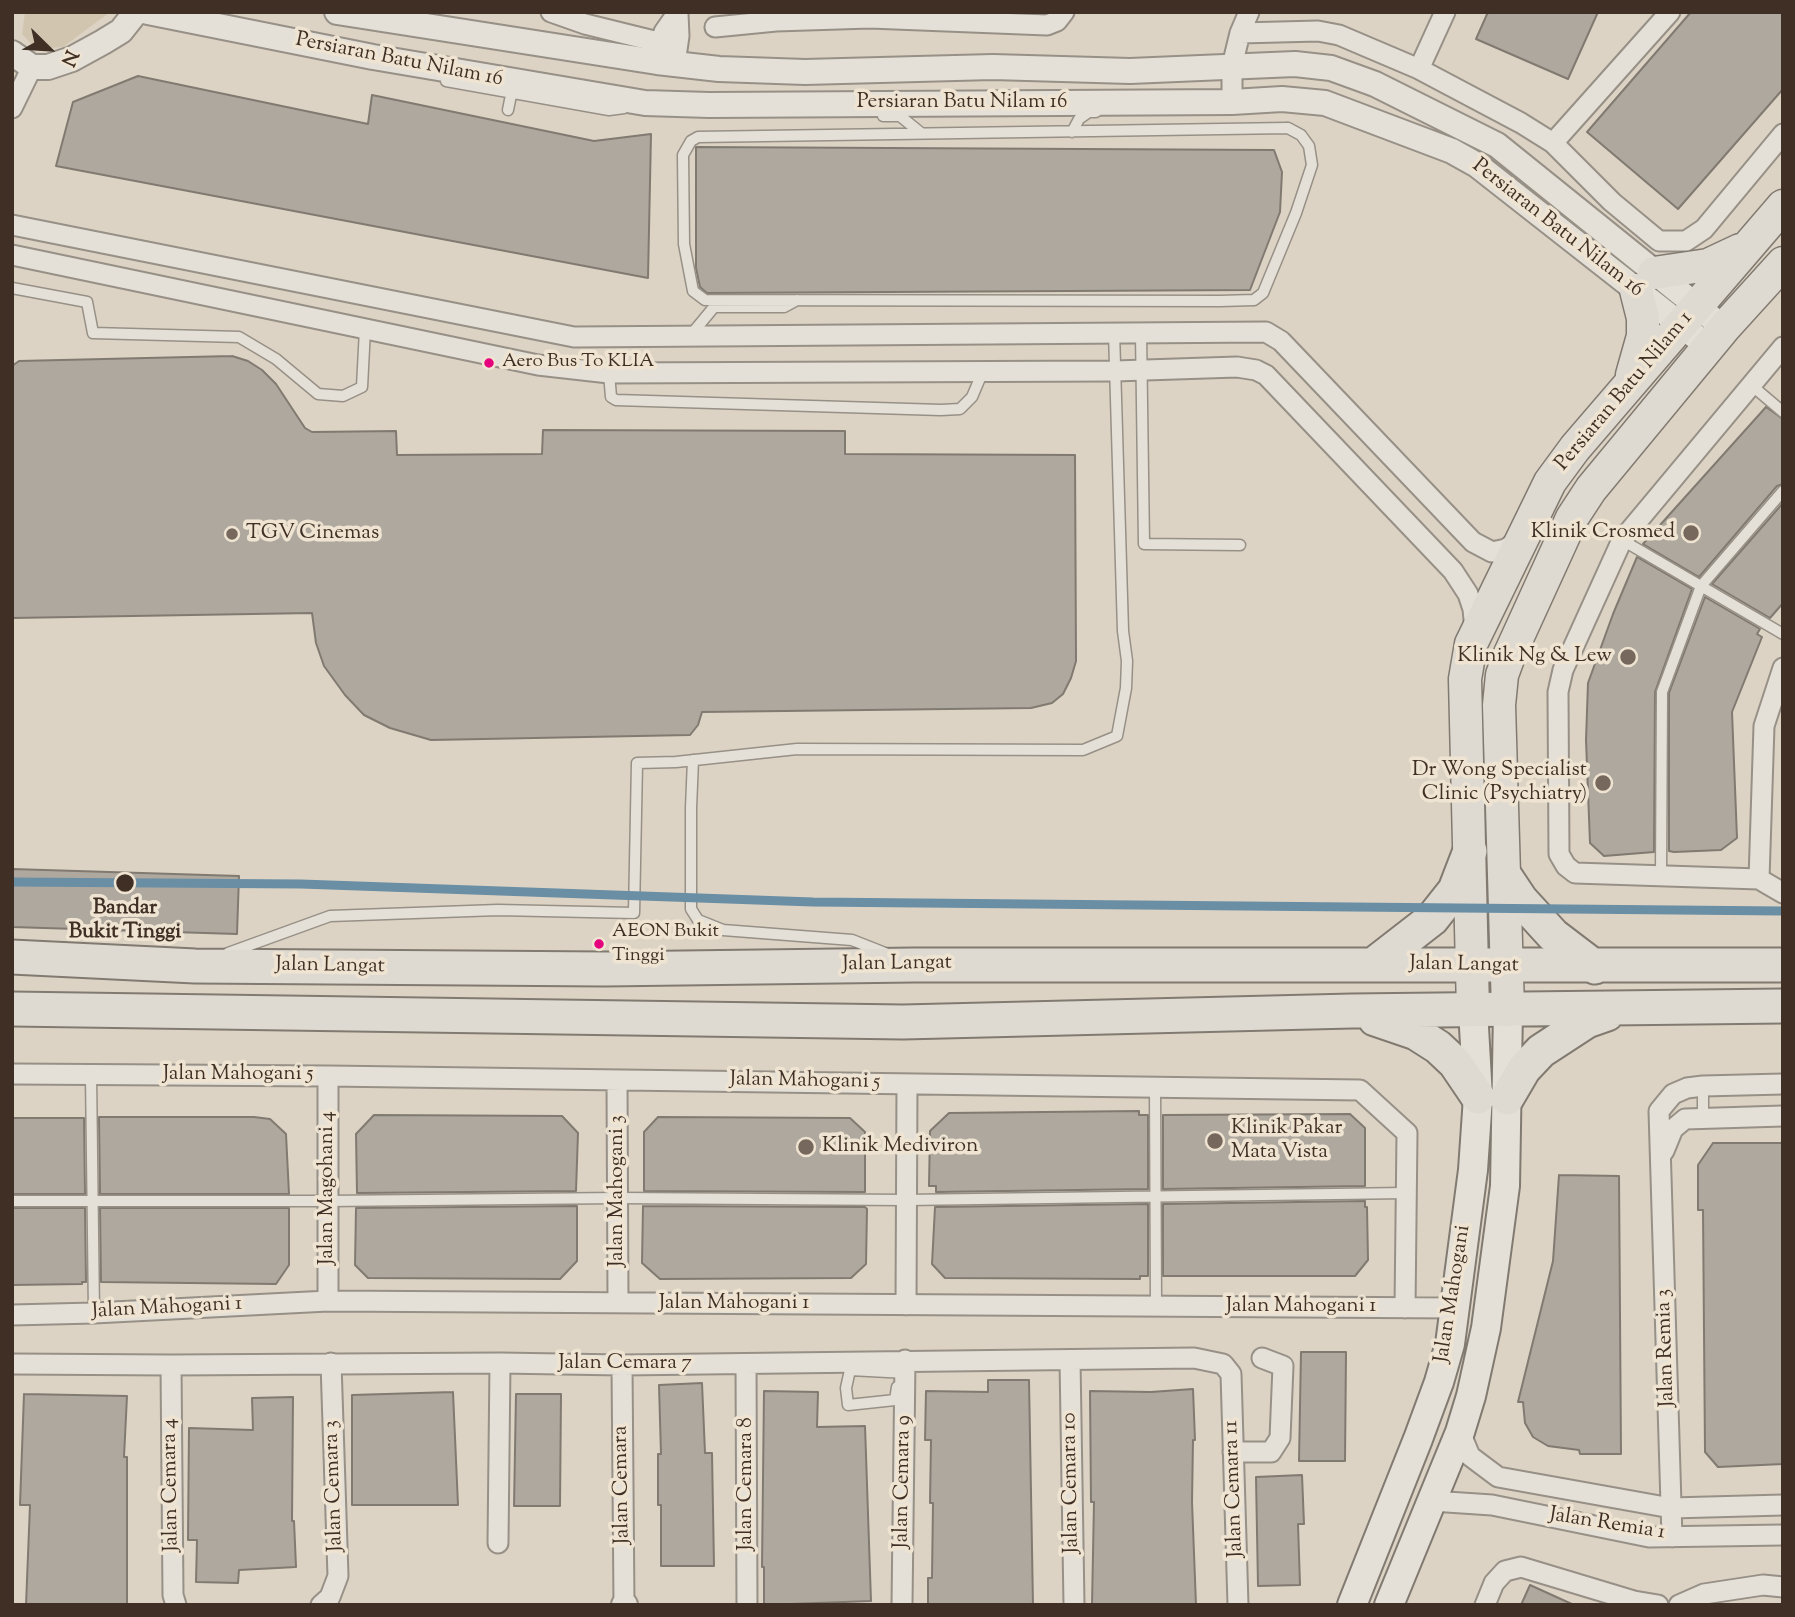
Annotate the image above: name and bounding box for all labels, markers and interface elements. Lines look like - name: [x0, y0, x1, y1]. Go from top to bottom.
- north arrow: [14, 14, 84, 84]
- street label: Persiaran Batu Nilam 16: [293, 29, 505, 93]
- text: N: [53, 45, 84, 70]
- street label: Persiaran Batu Nilam 16: [857, 90, 1067, 116]
- street label: Persiaran Batu Nilam 16: [1466, 154, 1648, 304]
- street label: Persiaran Batu Nilam 1: [1551, 307, 1699, 477]
- place label: Aero Bus To KLIA: [502, 352, 654, 374]
- marker: Aero Bus To KLIA: [482, 356, 496, 370]
- place label: Klinik Crosmed: [1531, 520, 1675, 546]
- place label: TGV Cinemas: [246, 521, 379, 547]
- marker: Klinik Crosmed: [1681, 523, 1701, 543]
- marker: TGV Cinemas: [224, 526, 240, 542]
- place label: Klinik Ng & Lew: [1457, 644, 1612, 670]
- marker: Klinik Ng & Lew: [1618, 647, 1638, 667]
- place label: Dr Wong Specialist Clinic (Psychiatry): [1412, 758, 1587, 808]
- marker: Dr Wong Specialist Clinic (Psychiatry): [1593, 773, 1613, 793]
- marker: Bandar Bukit Tinggi: [114, 872, 136, 894]
- place label: Bandar Bukit Tinggi: [69, 896, 181, 946]
- place label: AEON Bukit Tinggi: [612, 922, 719, 966]
- marker: AEON Bukit Tinggi: [592, 937, 606, 951]
- street label: Jalan Langat: [842, 951, 952, 979]
- street label: Jalan Langat: [1409, 952, 1519, 980]
- street label: Jalan Langat: [275, 953, 385, 981]
- street label: Jalan Mahogani 5: [163, 1062, 313, 1088]
- street label: Jalan Mahogani 5: [729, 1068, 881, 1096]
- street label: Jalan Magohani 4: [315, 1111, 341, 1265]
- street label: Jalan Mahogani 3: [605, 1115, 631, 1267]
- place label: Klinik Pakar Mata Vista: [1231, 1116, 1342, 1166]
- marker: Klinik Pakar Mata Vista: [1205, 1131, 1225, 1151]
- place label: Klinik Mediviron: [822, 1134, 978, 1160]
- marker: Klinik Mediviron: [796, 1137, 816, 1157]
- street label: Jalan Mahogani: [1431, 1223, 1477, 1365]
- street label: Jalan Remia 3: [1652, 1288, 1682, 1408]
- street label: Jalan Mahogani 1: [659, 1291, 809, 1317]
- street label: Jalan Mahogani 1: [91, 1292, 243, 1326]
- street label: Jalan Mahogani 1: [1226, 1294, 1376, 1320]
- street label: Jalan Cemara 7: [558, 1351, 692, 1377]
- street label: Jalan Cemara 10: [1058, 1412, 1086, 1554]
- street label: Jalan Cemara 9: [890, 1415, 918, 1549]
- street label: Jalan Cemara 8: [734, 1417, 760, 1551]
- street label: Jalan Cemara 4: [158, 1418, 186, 1552]
- street label: Jalan Cemara 3: [320, 1420, 350, 1552]
- street label: Jalan Cemara 11: [1220, 1420, 1250, 1558]
- street label: Jalan Cemara: [609, 1425, 637, 1545]
- street label: Jalan Remia 1: [1547, 1503, 1667, 1547]

